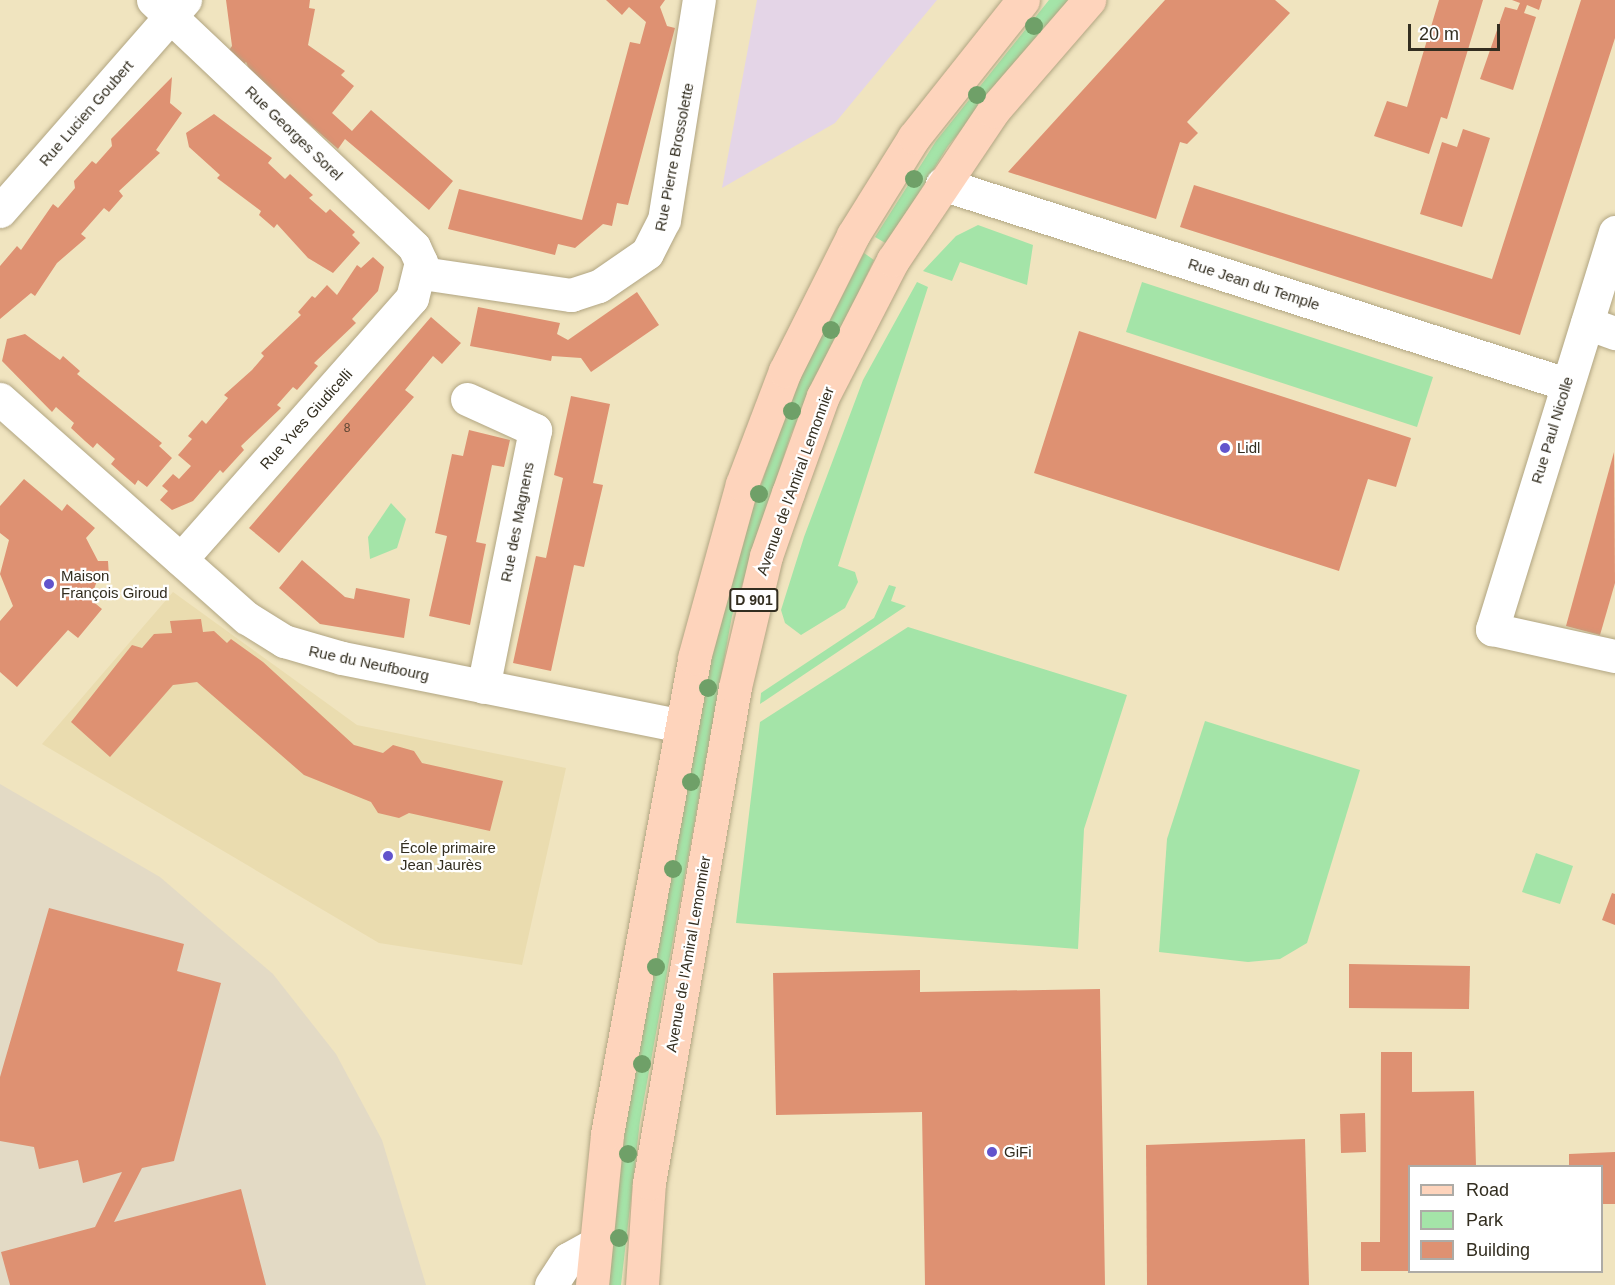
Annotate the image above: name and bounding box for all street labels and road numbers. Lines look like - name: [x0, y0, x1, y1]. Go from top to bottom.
- street label: Rue Lucien Goubert: [35, 56, 137, 170]
- street label: Rue Pierre Brossolette: [651, 81, 697, 233]
- street label: Rue Georges Sorel: [242, 82, 346, 184]
- street label: Rue Jean du Temple: [1186, 254, 1322, 314]
- street label: Rue Yves Giudicelli: [256, 365, 356, 473]
- street label: Rue Paul Nicolle: [1527, 374, 1577, 486]
- street label: Avenue de l'Amiral Lemonnier: [752, 384, 838, 578]
- street label: Rue des Magnens: [497, 461, 537, 583]
- road number: D 901: [728, 589, 780, 611]
- street label: Rue du Neufbourg: [307, 641, 431, 685]
- street label: Avenue de l'Amiral Lemonnier: [662, 854, 714, 1054]

